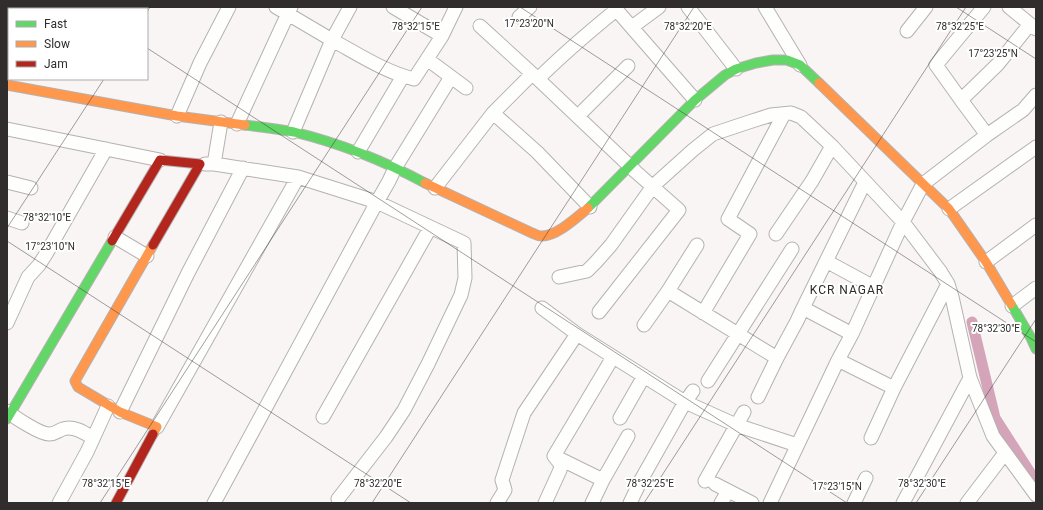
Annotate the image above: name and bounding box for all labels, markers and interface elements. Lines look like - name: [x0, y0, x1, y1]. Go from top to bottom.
- legend: [8, 8, 148, 80]
- text: Fast: [44, 17, 67, 31]
- text: 17°23'20"N: [504, 18, 554, 29]
- text: 78°32'15"E: [392, 21, 440, 32]
- text: 78°32'20"E: [664, 21, 712, 32]
- text: 78°32'25"E: [936, 21, 984, 32]
- text: Slow: [44, 37, 70, 51]
- text: 17°23'25"N: [968, 48, 1018, 59]
- text: Jam: [44, 57, 68, 71]
- text: 78°32'10"E: [23, 212, 71, 223]
- text: 17°23'10"N: [25, 241, 75, 252]
- district label: KCR NAGAR: [810, 283, 884, 297]
- text: 78°32'30"E: [972, 323, 1020, 334]
- text: 78°32'15"E: [82, 478, 130, 489]
- text: 78°32'20"E: [354, 478, 402, 489]
- text: 78°32'25"E: [626, 478, 674, 489]
- text: 78°32'30"E: [898, 478, 946, 489]
- text: 17°23'15"N: [812, 481, 862, 492]

